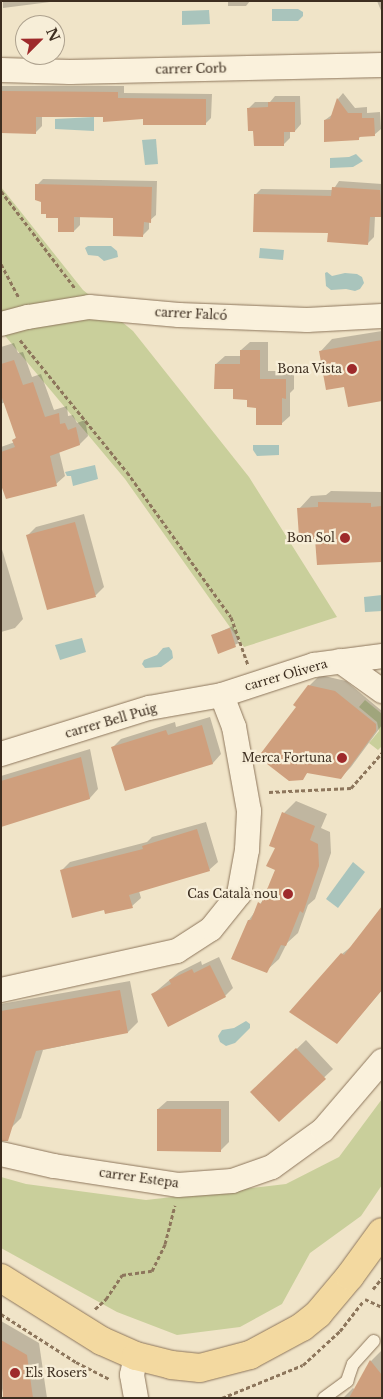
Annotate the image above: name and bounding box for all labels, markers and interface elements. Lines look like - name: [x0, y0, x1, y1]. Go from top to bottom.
- north arrow: [15, 15, 65, 65]
- text: N: [42, 25, 64, 44]
- street label: carrer Corb: [155, 61, 227, 77]
- street label: carrer Falcó: [154, 305, 228, 323]
- place label: Bona Vista: [277, 362, 342, 376]
- marker: Bona Vista: [346, 363, 358, 375]
- place label: Bon Sol: [287, 531, 335, 545]
- marker: Bon Sol: [339, 532, 351, 544]
- street label: carrer Olivera: [243, 656, 329, 694]
- street label: carrer Bell Puig: [63, 701, 159, 741]
- place label: Merca Fortuna: [242, 751, 332, 765]
- marker: Merca Fortuna: [336, 752, 348, 764]
- place label: Cas Català nou: [187, 887, 278, 901]
- marker: Cas Català nou: [282, 888, 294, 900]
- street label: carrer Estepa: [98, 1165, 180, 1191]
- place label: Els Rosers: [25, 1366, 87, 1380]
- marker: Els Rosers: [9, 1367, 21, 1379]

